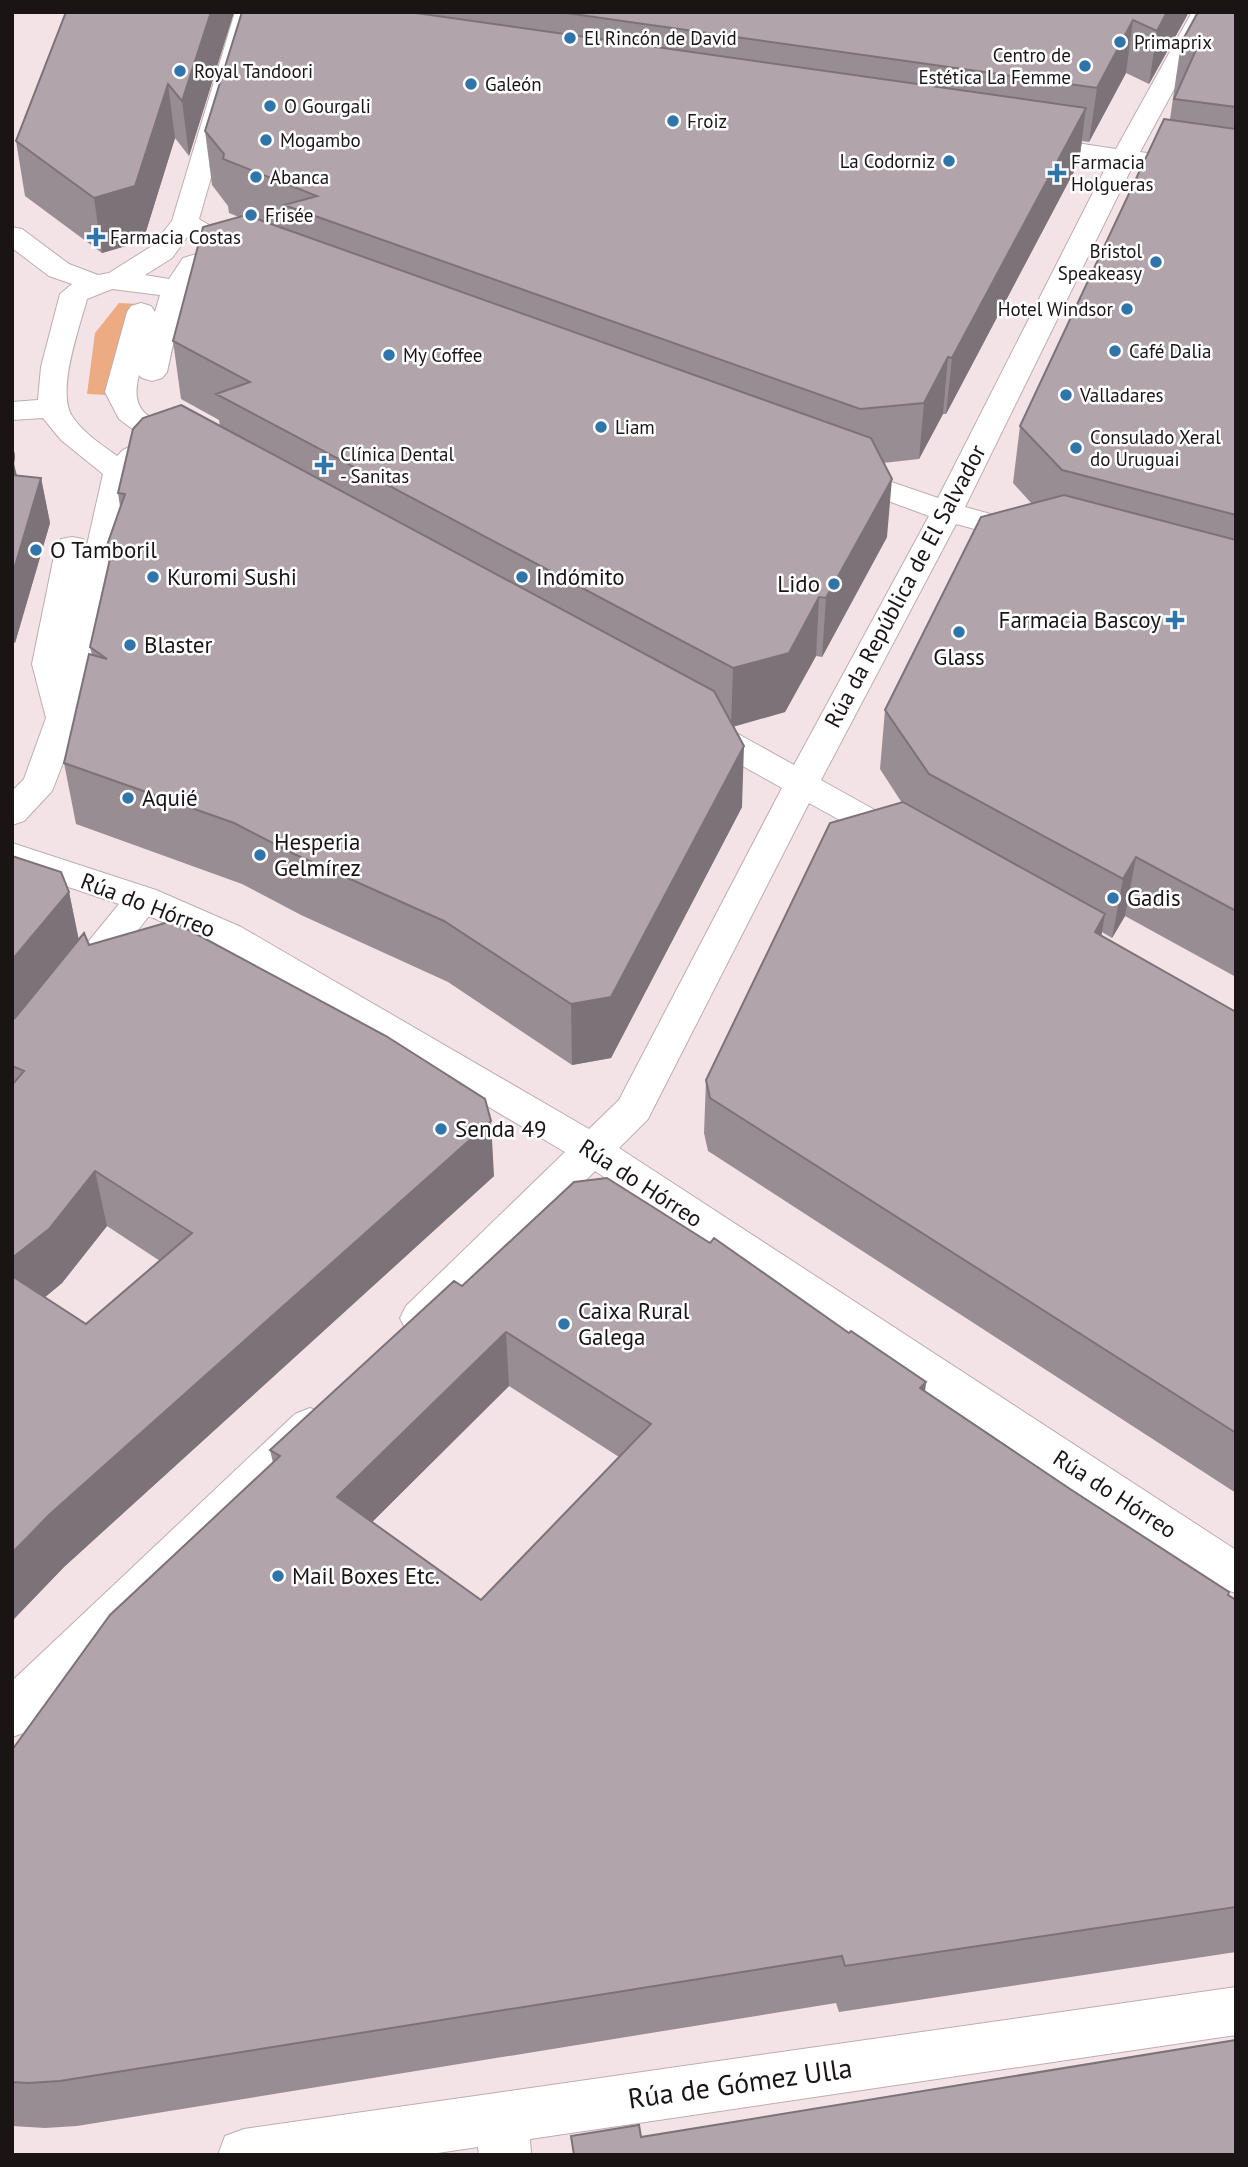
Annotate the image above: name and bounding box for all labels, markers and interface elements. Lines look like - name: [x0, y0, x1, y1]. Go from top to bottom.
- place label: El Rincón de David: [584, 26, 737, 50]
- marker: El Rincón de David: [562, 30, 578, 46]
- place label: Primaprix: [1134, 30, 1212, 54]
- marker: Primaprix: [1112, 34, 1128, 50]
- place label: Centro de Estética La Femme: [918, 43, 1071, 89]
- marker: Centro de Estética La Femme: [1077, 58, 1093, 74]
- place label: Royal Tandoori: [194, 59, 313, 83]
- marker: Royal Tandoori: [172, 63, 188, 79]
- place label: Galeón: [485, 72, 542, 96]
- marker: Galeón: [463, 76, 479, 92]
- place label: O Gourgali: [284, 94, 371, 118]
- marker: O Gourgali: [262, 98, 278, 114]
- place label: Froiz: [687, 109, 727, 133]
- marker: Froiz: [665, 113, 681, 129]
- place label: Mogambo: [280, 128, 361, 152]
- marker: Mogambo: [258, 132, 274, 148]
- place label: La Codorniz: [840, 149, 935, 173]
- place label: Farmacia Holgueras: [1071, 150, 1153, 196]
- marker: La Codorniz: [941, 153, 957, 169]
- place label: Abanca: [270, 165, 329, 189]
- marker: Farmacia Holgueras: [1049, 165, 1065, 181]
- marker: Abanca: [248, 169, 264, 185]
- place label: Frisée: [265, 203, 313, 227]
- marker: Frisée: [243, 207, 259, 223]
- place label: Farmacia Costas: [110, 225, 241, 249]
- marker: Farmacia Costas: [88, 229, 104, 245]
- place label: Bristol Speakeasy: [1058, 239, 1142, 285]
- marker: Bristol Speakeasy: [1148, 254, 1164, 270]
- place label: Hotel Windsor: [998, 297, 1114, 321]
- marker: Hotel Windsor: [1119, 301, 1135, 317]
- place label: Café Dalia: [1129, 339, 1211, 363]
- place label: My Coffee: [403, 343, 482, 367]
- marker: Café Dalia: [1107, 343, 1123, 359]
- marker: My Coffee: [381, 347, 397, 363]
- place label: Valladares: [1079, 383, 1164, 407]
- marker: Valladares: [1058, 387, 1074, 403]
- place label: Liam: [615, 415, 655, 439]
- marker: Liam: [593, 419, 609, 435]
- place label: Consulado Xeral do Uruguai: [1090, 425, 1221, 471]
- street label: Rúa da República de El Salvador: [817, 439, 992, 732]
- marker: Consulado Xeral do Uruguai: [1068, 440, 1084, 456]
- place label: Clínica Dental - Sanitas: [340, 442, 454, 488]
- marker: Clínica Dental - Sanitas: [314, 455, 334, 475]
- place label: O Tamboril: [50, 535, 157, 564]
- marker: O Tamboril: [28, 542, 44, 558]
- place label: Kuromi Sushi: [167, 562, 297, 591]
- place label: Indómito: [536, 562, 625, 591]
- marker: Kuromi Sushi: [145, 569, 161, 585]
- marker: Indómito: [514, 569, 530, 585]
- place label: Lido: [777, 569, 820, 598]
- marker: Lido: [826, 576, 842, 592]
- place label: Farmacia Bascoy: [999, 605, 1161, 634]
- marker: Farmacia Bascoy: [1167, 612, 1183, 628]
- marker: Glass: [951, 624, 967, 640]
- place label: Blaster: [144, 630, 212, 659]
- marker: Blaster: [122, 637, 138, 653]
- place label: Glass: [933, 642, 985, 671]
- place label: Aquié: [142, 783, 198, 812]
- marker: Aquié: [120, 790, 136, 806]
- place label: Hesperia Gelmírez: [274, 827, 361, 882]
- marker: Hesperia Gelmírez: [252, 847, 268, 863]
- street label: Rúa do Hórreo: [77, 866, 219, 943]
- place label: Gadis: [1127, 883, 1181, 912]
- marker: Gadis: [1105, 890, 1121, 906]
- place label: Senda 49: [455, 1114, 546, 1143]
- marker: Senda 49: [433, 1121, 449, 1137]
- street label: Rúa do Hórreo: [574, 1132, 708, 1233]
- place label: Caixa Rural Galega: [578, 1296, 690, 1351]
- marker: Caixa Rural Galega: [556, 1316, 572, 1332]
- street label: Rúa do Hórreo: [1048, 1443, 1182, 1544]
- place label: Mail Boxes Etc.: [292, 1561, 440, 1590]
- marker: Mail Boxes Etc.: [270, 1568, 286, 1584]
- street label: Rúa de Gómez Ulla: [625, 2048, 854, 2117]

